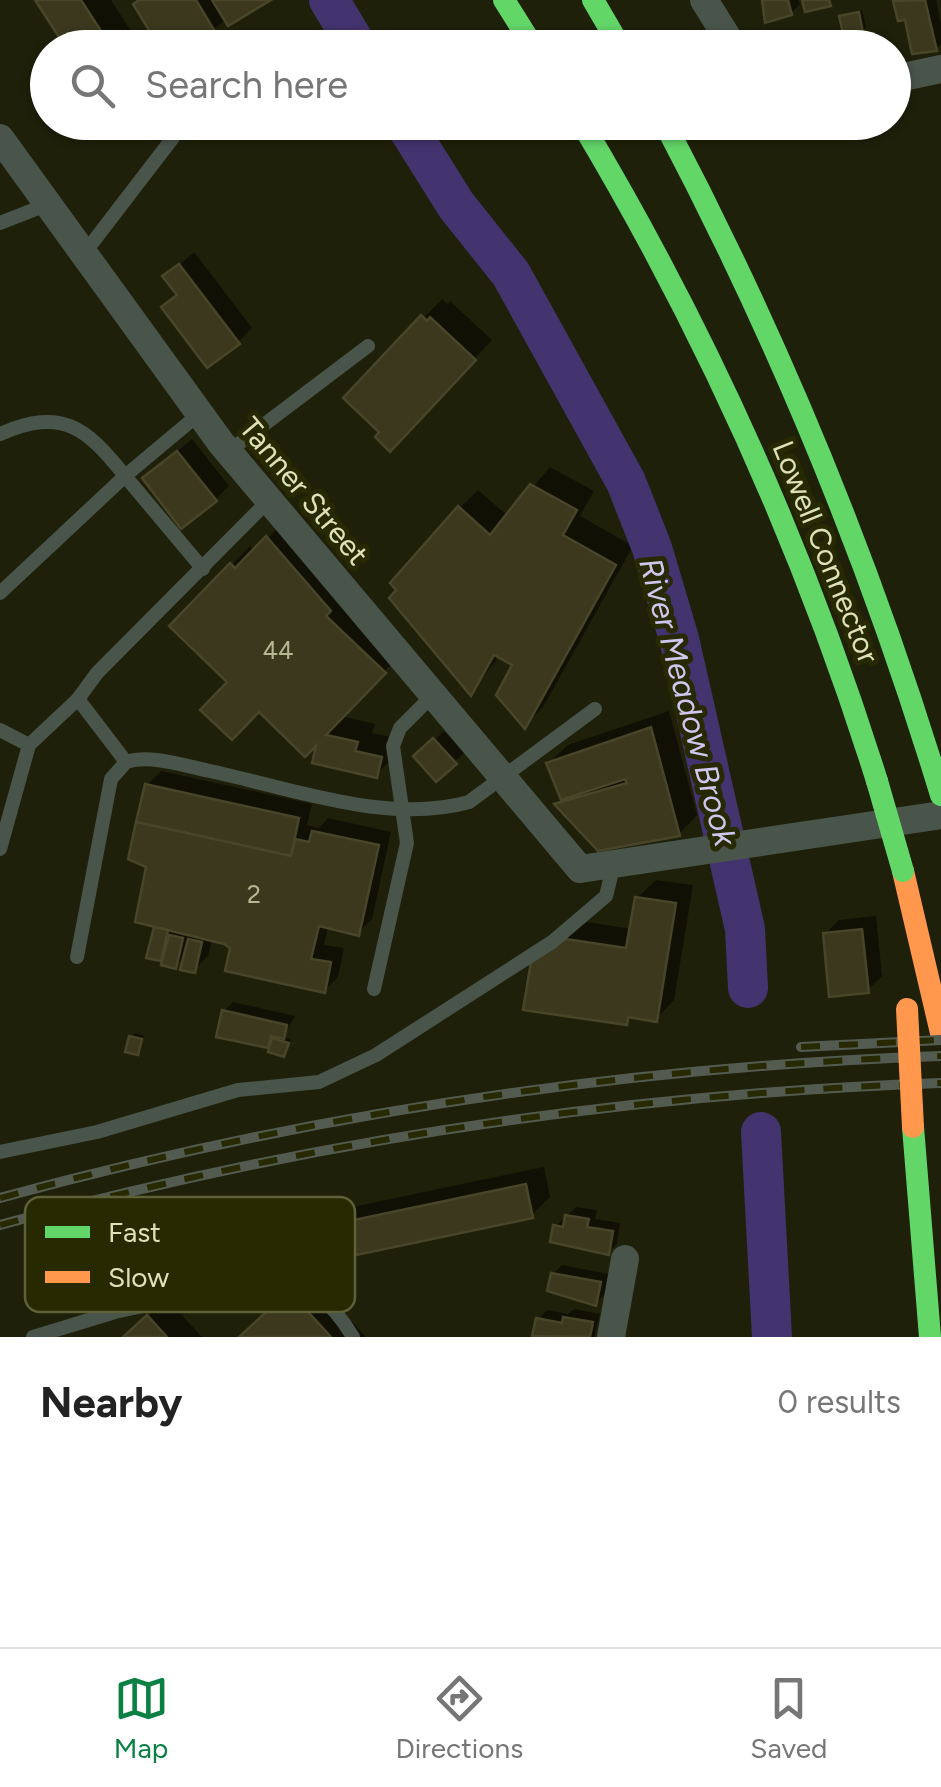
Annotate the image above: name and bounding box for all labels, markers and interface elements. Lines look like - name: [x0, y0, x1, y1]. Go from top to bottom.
- search box: [30, 30, 911, 140]
- icon: search: [65, 58, 120, 113]
- text: Search here: [145, 62, 348, 108]
- street label: Tanner Street: [232, 410, 376, 572]
- street label: Lowell Connector: [765, 435, 887, 669]
- water label: River Meadow Brook: [631, 554, 745, 852]
- house number: 44: [262, 635, 294, 665]
- house number: 2: [247, 879, 261, 909]
- legend: [25, 1197, 355, 1312]
- text: Fast: [108, 1215, 161, 1249]
- text: Slow: [108, 1260, 169, 1294]
- text: Nearby: [40, 1377, 182, 1428]
- text: 0 results: [777, 1383, 901, 1421]
- tab: Map: [114, 1671, 169, 1765]
- tab: Directions: [396, 1671, 523, 1765]
- tab: Saved: [750, 1671, 827, 1765]

